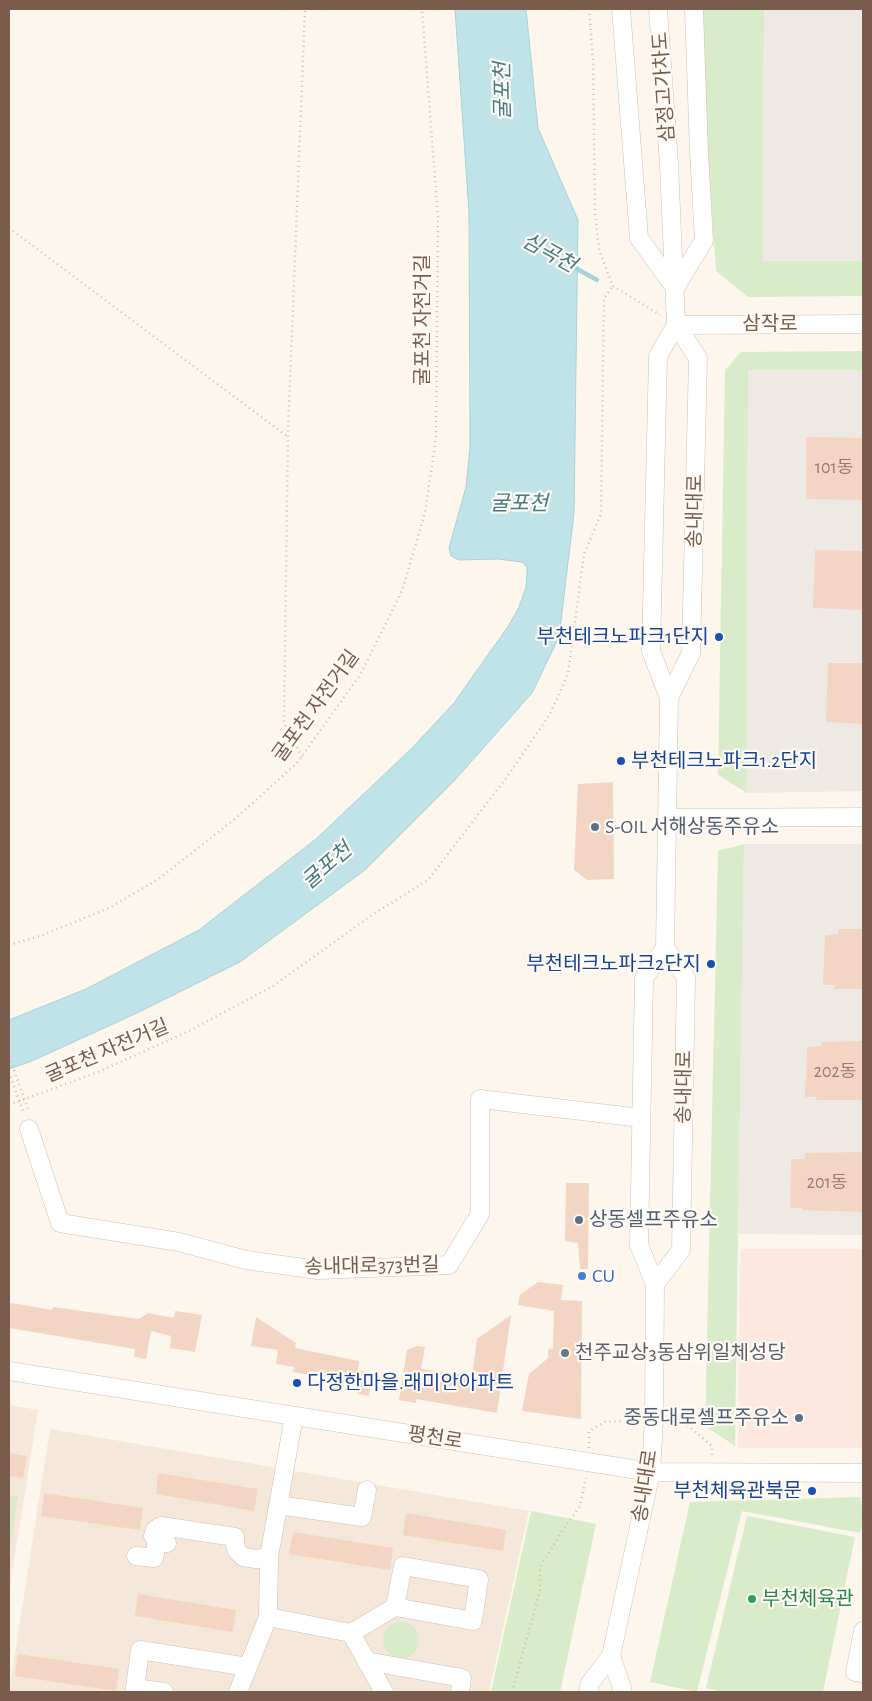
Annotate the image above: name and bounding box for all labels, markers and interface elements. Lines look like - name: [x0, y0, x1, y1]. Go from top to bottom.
- street label: 삼정고가차도: [648, 31, 680, 143]
- water label: 굴포천: [490, 62, 516, 120]
- water label: 심곡천: [518, 228, 580, 278]
- street label: 굴포천 자전거길: [411, 254, 435, 386]
- street label: 삼작로: [742, 312, 798, 336]
- house number: 101동: [815, 457, 853, 479]
- street label: 송내대로: [682, 474, 708, 548]
- water label: 굴포천: [490, 491, 548, 517]
- place label: 부천테크노파크1단지: [537, 625, 709, 649]
- marker: 부천테크노파크1단지: [713, 631, 725, 643]
- street label: 굴포천 자전거길: [267, 646, 365, 766]
- place label: 부천테크노파크1.2단지: [631, 749, 817, 773]
- marker: 부천테크노파크1.2단지: [615, 755, 627, 767]
- place label: S-OIL 서해상동주유소: [605, 815, 779, 839]
- marker: S-OIL 서해상동주유소: [589, 821, 601, 833]
- water label: 굴포천: [297, 837, 357, 895]
- place label: 부천테크노파크2단지: [526, 952, 701, 976]
- marker: 부천테크노파크2단지: [705, 958, 717, 970]
- street label: 굴포천 자전거길: [42, 1014, 172, 1088]
- street label: 송내대로: [671, 1050, 697, 1124]
- house number: 202동: [814, 1061, 856, 1083]
- house number: 201동: [807, 1172, 847, 1194]
- place label: 상동셀프주유소: [589, 1208, 718, 1232]
- marker: 상동셀프주유소: [573, 1214, 585, 1226]
- street label: 송내대로373번길: [304, 1253, 440, 1279]
- place label: CU: [592, 1264, 615, 1288]
- marker: CU: [576, 1270, 588, 1282]
- place label: 천주교상3동삼위일체성당: [575, 1341, 786, 1365]
- marker: 천주교상3동삼위일체성당: [559, 1347, 571, 1359]
- place label: 다정한마을.래미안아파트: [307, 1371, 514, 1395]
- marker: 다정한마을.래미안아파트: [291, 1377, 303, 1389]
- place label: 중동대로셀프주유소: [623, 1406, 789, 1430]
- marker: 중동대로셀프주유소: [793, 1412, 805, 1424]
- street label: 평천로: [406, 1422, 464, 1454]
- street label: 송내대로: [627, 1448, 663, 1524]
- place label: 부천체육관북문: [673, 1479, 802, 1503]
- marker: 부천체육관북문: [806, 1485, 818, 1497]
- place label: 부천체육관: [762, 1587, 854, 1611]
- marker: 부천체육관: [746, 1593, 758, 1605]

